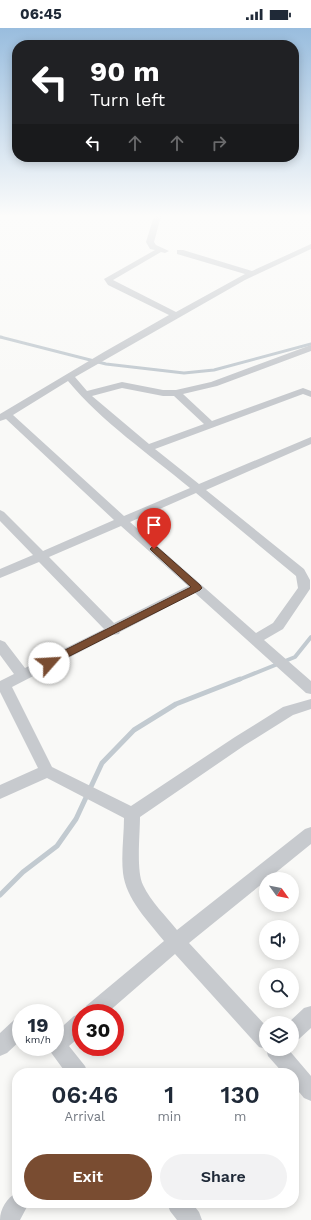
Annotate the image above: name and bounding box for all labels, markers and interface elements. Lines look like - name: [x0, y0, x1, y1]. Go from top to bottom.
- text: 06:45: [20, 5, 62, 23]
- text: 90 m: [90, 55, 160, 88]
- icon: left: [24, 56, 76, 108]
- text: Turn left: [90, 89, 165, 110]
- icon: left: [82, 132, 104, 154]
- icon: ahead: [124, 132, 146, 154]
- icon: ahead: [166, 132, 188, 154]
- icon: right: [208, 132, 230, 154]
- pin: [137, 508, 171, 549]
- icon: arrive: [143, 514, 165, 536]
- position arrow: [28, 642, 70, 684]
- north arrow: [259, 872, 299, 912]
- map controls: [259, 872, 299, 1056]
- button: sound: [259, 920, 299, 960]
- button: search: [259, 968, 299, 1008]
- speed limit sign: 30: [72, 1004, 124, 1056]
- text: 19: [28, 1013, 48, 1037]
- button: layers: [259, 1016, 299, 1056]
- text: km/h: [25, 1034, 51, 1045]
- text: 06:46: [51, 1081, 118, 1109]
- text: 1: [164, 1081, 174, 1109]
- text: 130: [220, 1081, 260, 1109]
- text: Arrival: [64, 1109, 105, 1124]
- text: min: [157, 1109, 181, 1124]
- text: m: [234, 1109, 246, 1124]
- button: Exit: [24, 1154, 152, 1200]
- button: Share: [160, 1154, 287, 1200]

